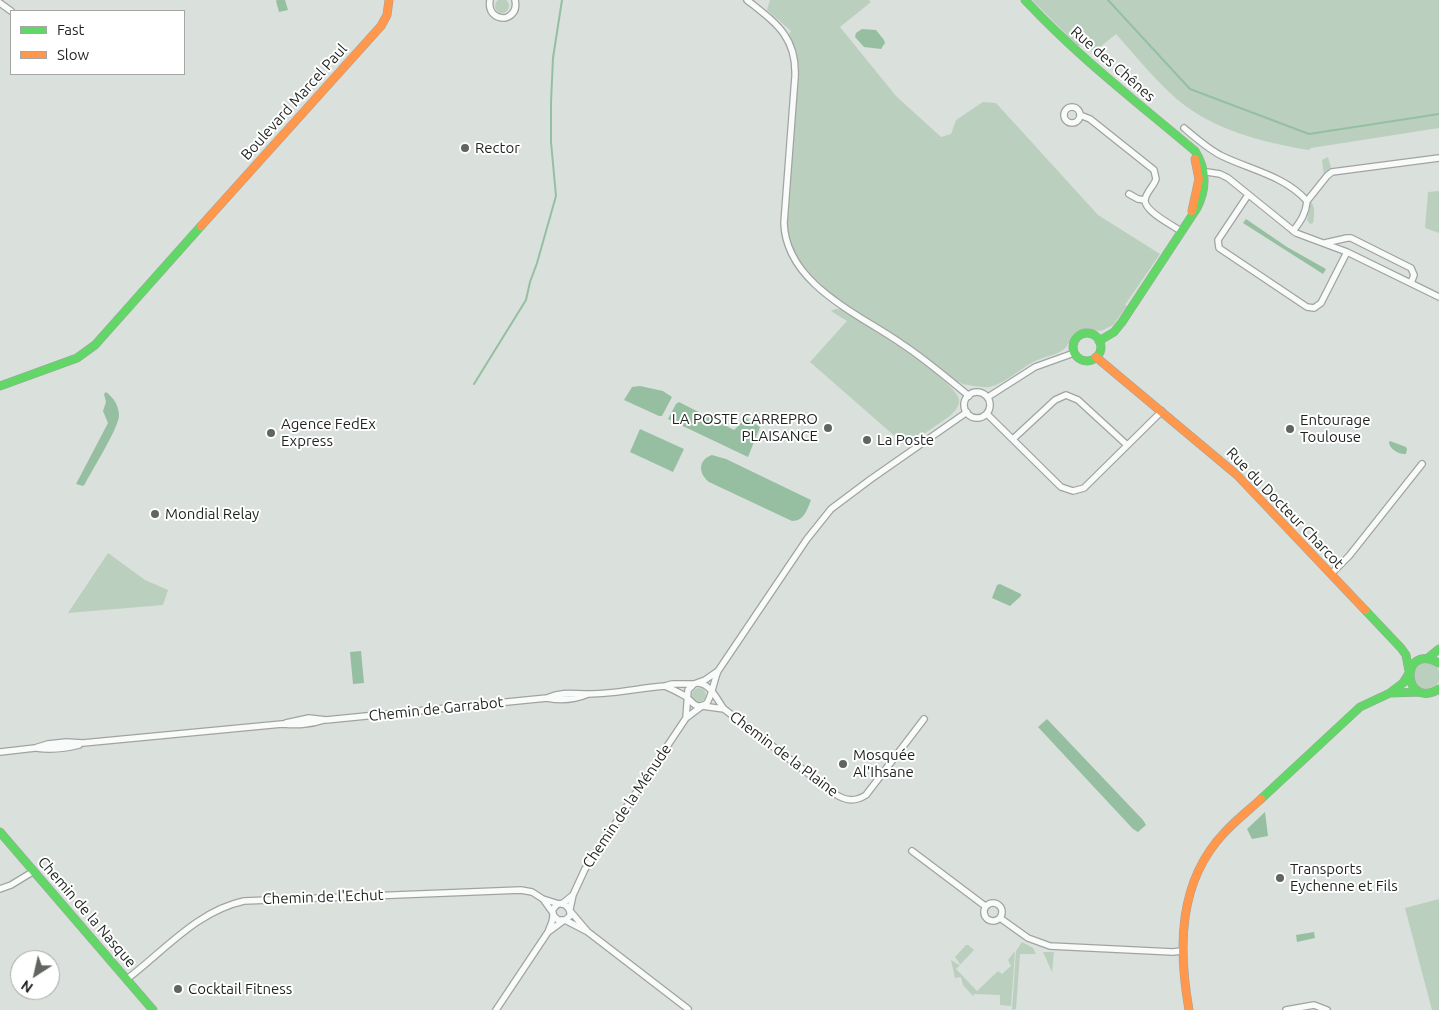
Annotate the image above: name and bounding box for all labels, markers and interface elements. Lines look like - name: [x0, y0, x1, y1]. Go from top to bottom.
- legend: [10, 10, 185, 75]
- text: Fast: [57, 21, 84, 38]
- street label: Rue des Chênes: [1067, 22, 1159, 106]
- street label: Boulevard Marcel Paul: [237, 40, 351, 164]
- text: Slow: [57, 46, 89, 63]
- place label: Rector: [475, 139, 520, 157]
- marker: Rector: [459, 142, 471, 154]
- place label: LA POSTE CARREPRO PLAISANCE: [672, 410, 818, 445]
- place label: Entourage Toulouse: [1300, 411, 1370, 446]
- place label: Agence FedEx Express: [281, 415, 376, 450]
- marker: LA POSTE CARREPRO PLAISANCE: [822, 422, 834, 434]
- marker: Entourage Toulouse: [1284, 423, 1296, 435]
- marker: Agence FedEx Express: [265, 427, 277, 439]
- place label: La Poste: [877, 431, 934, 449]
- marker: La Poste: [861, 434, 873, 446]
- street label: Rue du Docteur Charcot: [1222, 444, 1348, 572]
- place label: Mondial Relay: [165, 505, 259, 523]
- marker: Mondial Relay: [149, 508, 161, 520]
- street label: Chemin de Garrabot: [368, 693, 504, 725]
- street label: Chemin de la Plaine: [726, 707, 842, 801]
- street label: Chemin de la Ménude: [579, 741, 675, 871]
- place label: Mosquée Al'Ihsane: [853, 746, 915, 781]
- marker: Mosquée Al'Ihsane: [837, 758, 849, 770]
- street label: Chemin de la Nasque: [34, 853, 140, 971]
- place label: Transports Eychenne et Fils: [1290, 860, 1398, 895]
- marker: Transports Eychenne et Fils: [1274, 872, 1286, 884]
- street label: Chemin de l'Echut: [262, 886, 384, 908]
- north arrow: [10, 950, 60, 1000]
- text: N: [18, 977, 36, 996]
- place label: Cocktail Fitness: [188, 980, 292, 998]
- marker: Cocktail Fitness: [172, 983, 184, 995]

